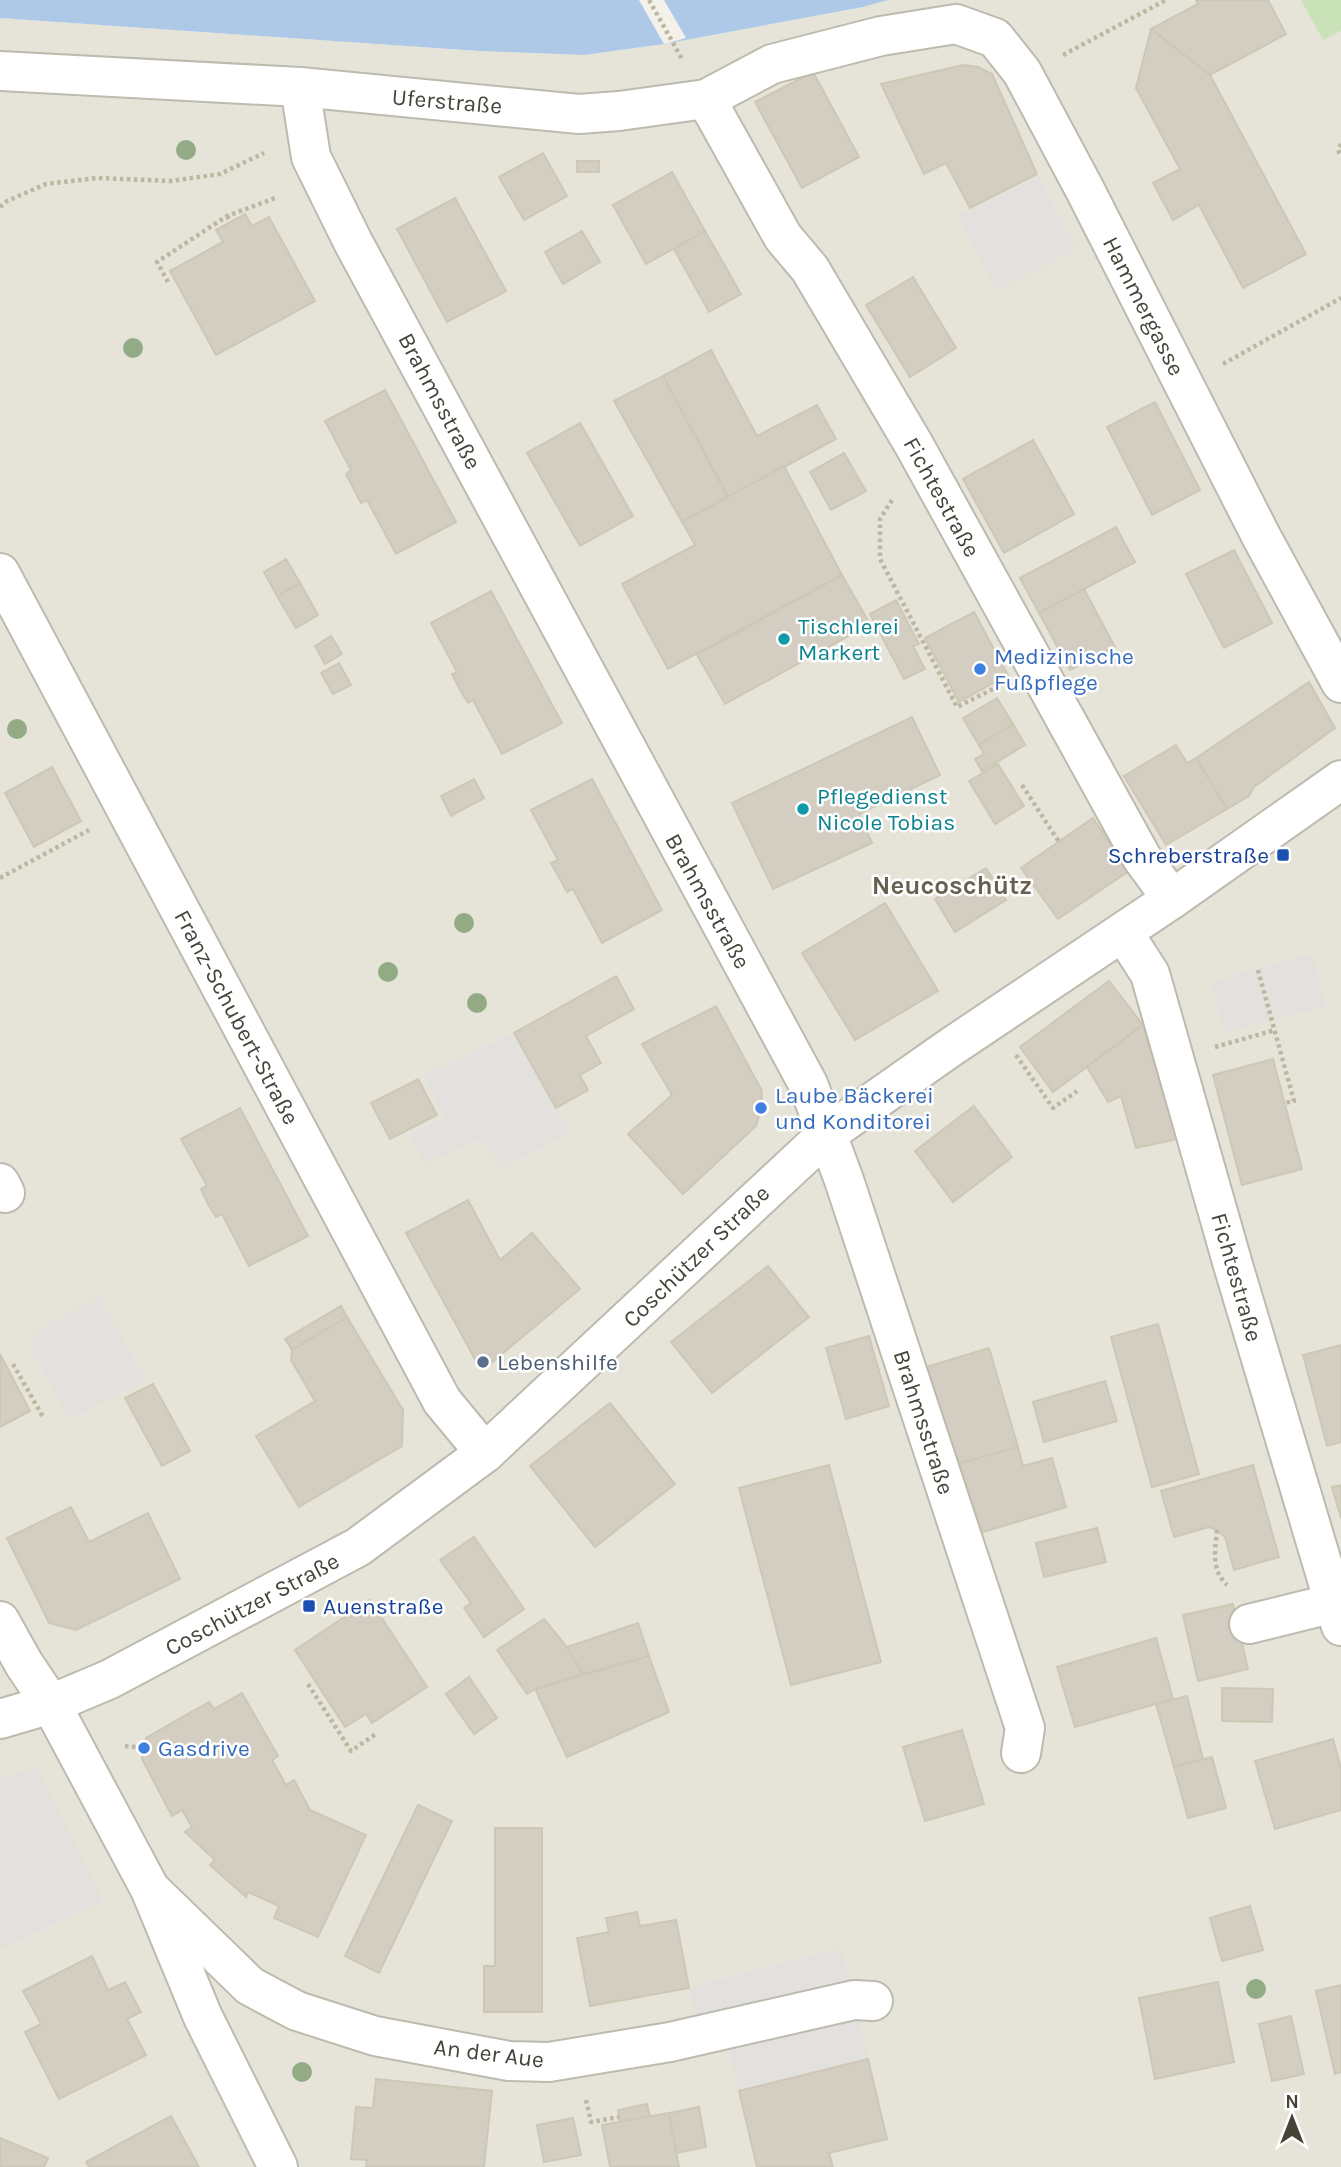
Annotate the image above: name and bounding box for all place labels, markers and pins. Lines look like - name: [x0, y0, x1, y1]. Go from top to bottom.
- place label: Tischlerei Markert: [798, 613, 899, 666]
- marker: Tischlerei Markert: [776, 631, 792, 647]
- place label: Medizinische Fußpflege: [994, 643, 1134, 696]
- marker: Medizinische Fußpflege: [972, 661, 988, 677]
- place label: Pflegedienst Nicole Tobias: [817, 783, 955, 836]
- marker: Pflegedienst Nicole Tobias: [795, 801, 811, 817]
- place label: Schreberstraße: [1108, 842, 1269, 869]
- marker: Schreberstraße: [1275, 847, 1291, 863]
- place label: Laube Bäckerei und Konditorei: [775, 1082, 934, 1135]
- marker: Laube Bäckerei und Konditorei: [753, 1100, 769, 1116]
- place label: Lebenshilfe: [497, 1349, 618, 1376]
- marker: Lebenshilfe: [475, 1354, 491, 1370]
- place label: Auenstraße: [323, 1593, 443, 1620]
- marker: Auenstraße: [301, 1598, 317, 1614]
- place label: Gasdrive: [158, 1735, 250, 1762]
- marker: Gasdrive: [136, 1740, 152, 1756]

